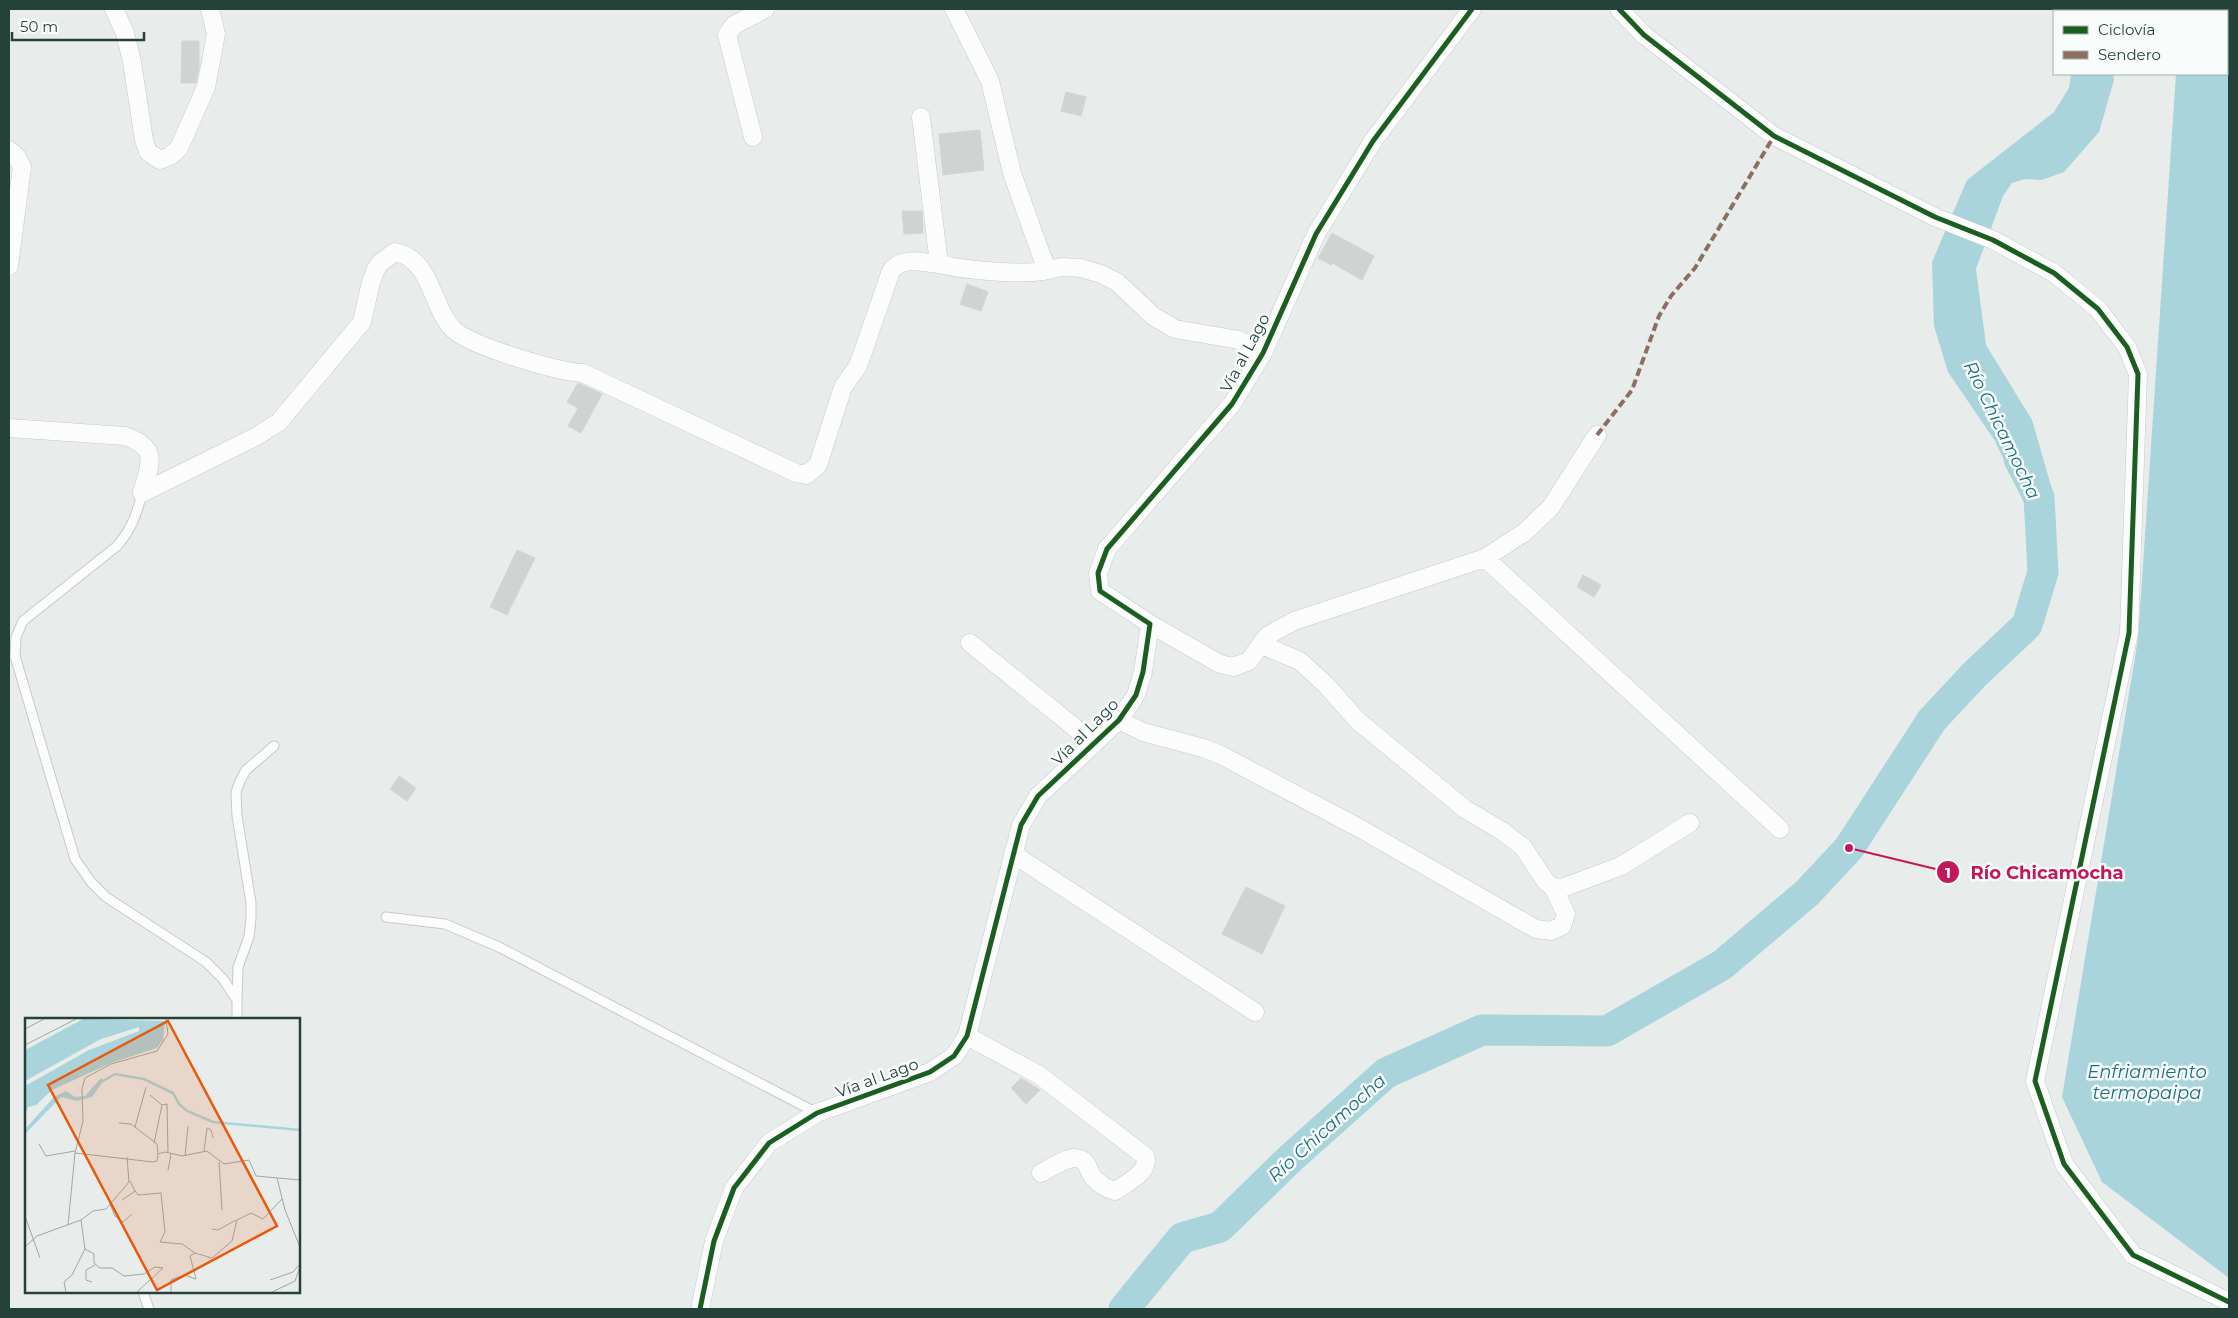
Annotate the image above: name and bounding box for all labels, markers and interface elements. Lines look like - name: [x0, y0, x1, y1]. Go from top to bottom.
- scale bar: [12, 10, 145, 42]
- legend: [2053, 10, 2228, 75]
- text: 50 m: [20, 17, 58, 36]
- text: Ciclovía: [2098, 20, 2155, 39]
- text: Sendero: [2098, 45, 2161, 64]
- street label: Vía al Lago: [1216, 310, 1274, 396]
- water label: Río Chicamocha: [1959, 357, 2045, 503]
- street label: Vía al Lago: [1048, 695, 1122, 769]
- callout: Río Chicamocha: [1936, 856, 2134, 889]
- text: Río Chicamocha: [1970, 862, 2124, 884]
- text: 1: [1945, 863, 1951, 882]
- inset map: [25, 1018, 300, 1293]
- street label: Vía al Lago: [833, 1054, 921, 1102]
- water label: Enfriamiento termopaipa: [2087, 1061, 2207, 1104]
- water label: Río Chicamocha: [1264, 1069, 1390, 1187]

